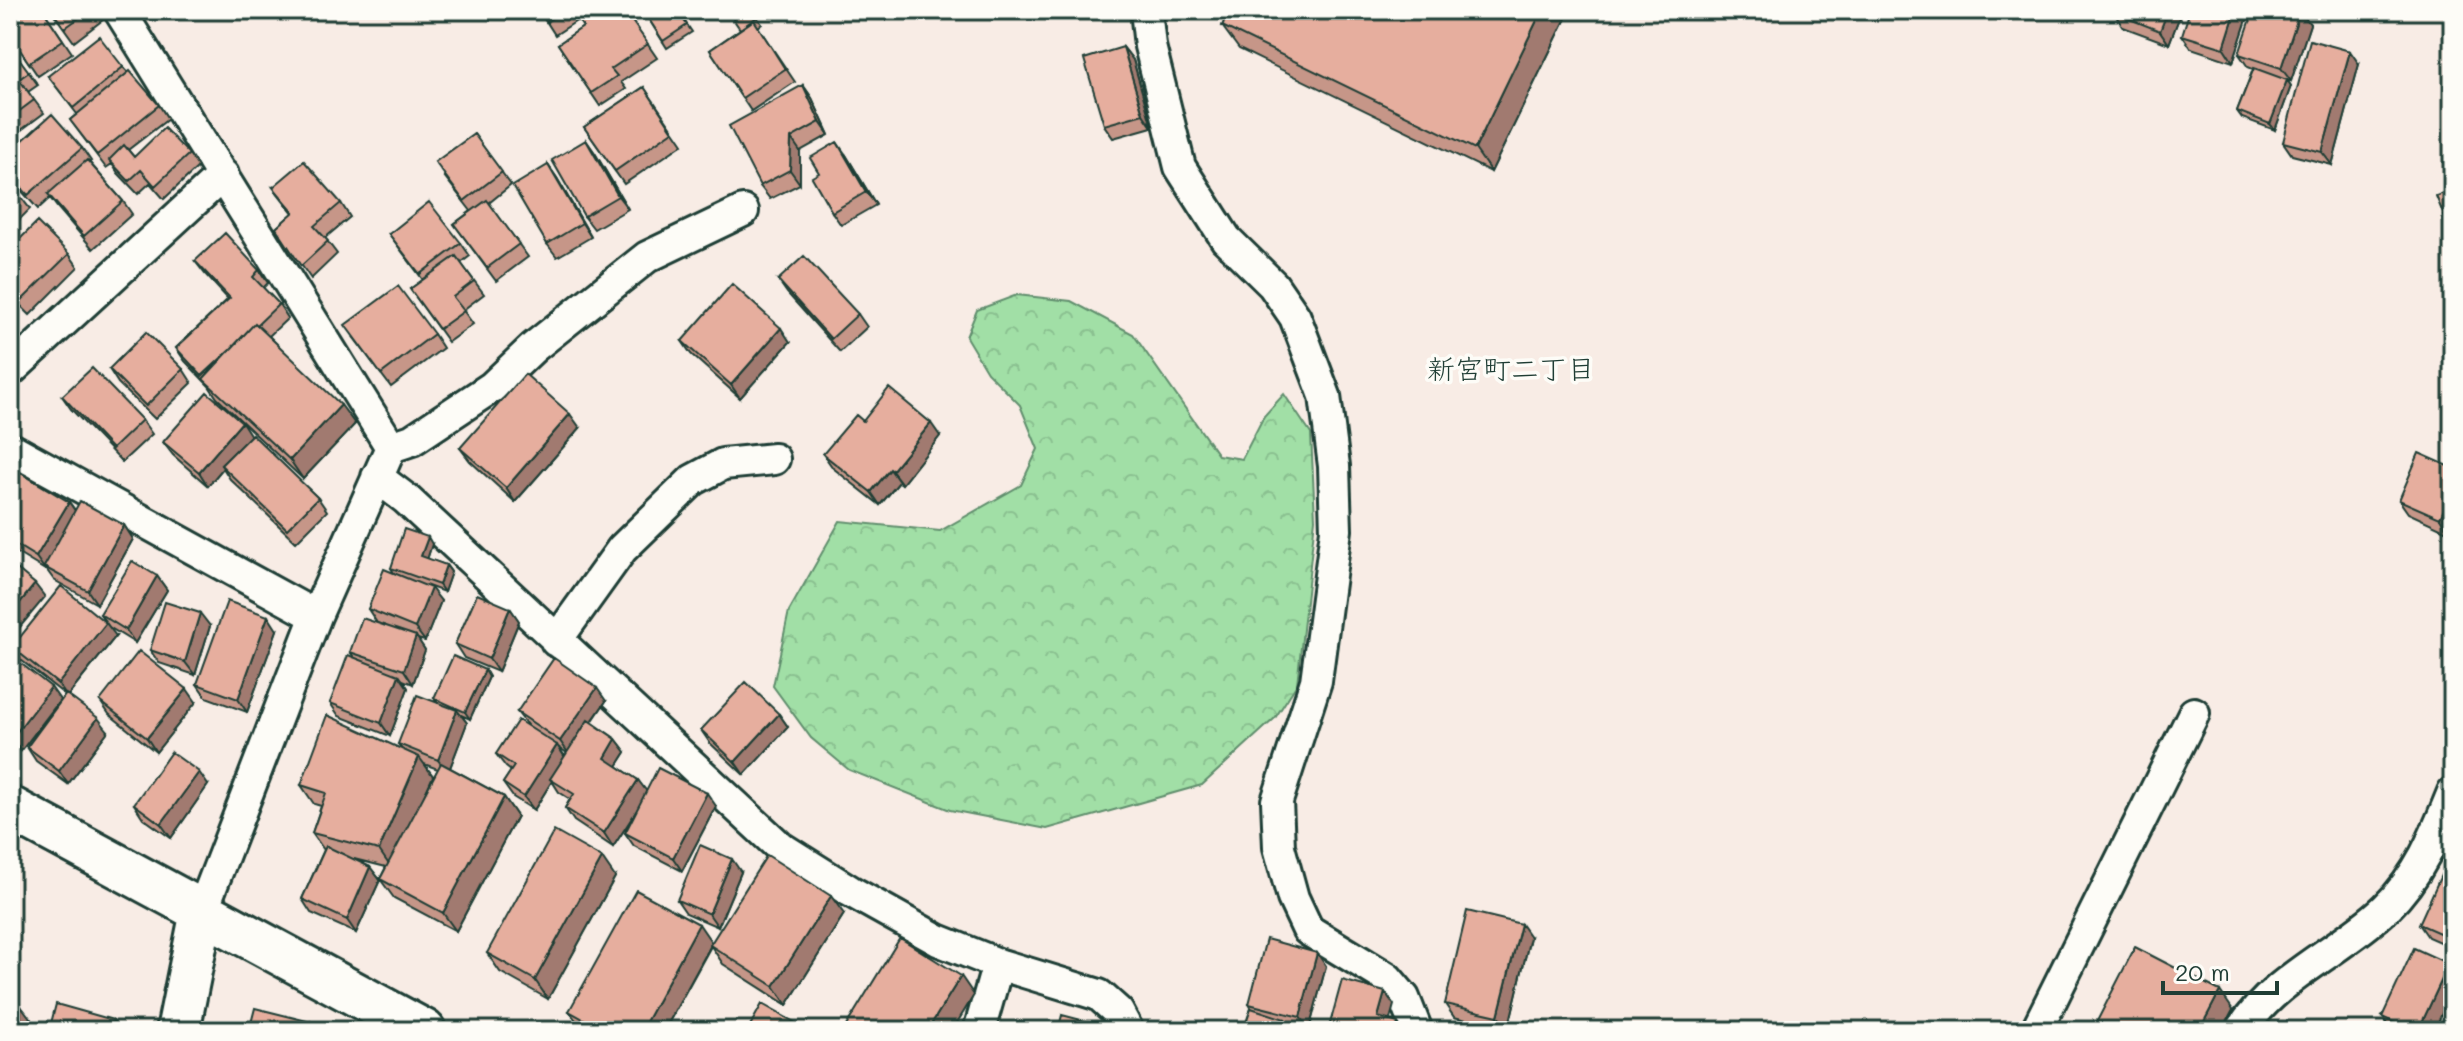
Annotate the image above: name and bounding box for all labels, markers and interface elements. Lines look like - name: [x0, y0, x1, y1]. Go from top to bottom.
- district label: 新宮町二丁目: [1427, 350, 1595, 386]
- scale bar: [2163, 945, 2277, 995]
- text: 20 m: [2175, 956, 2230, 987]

